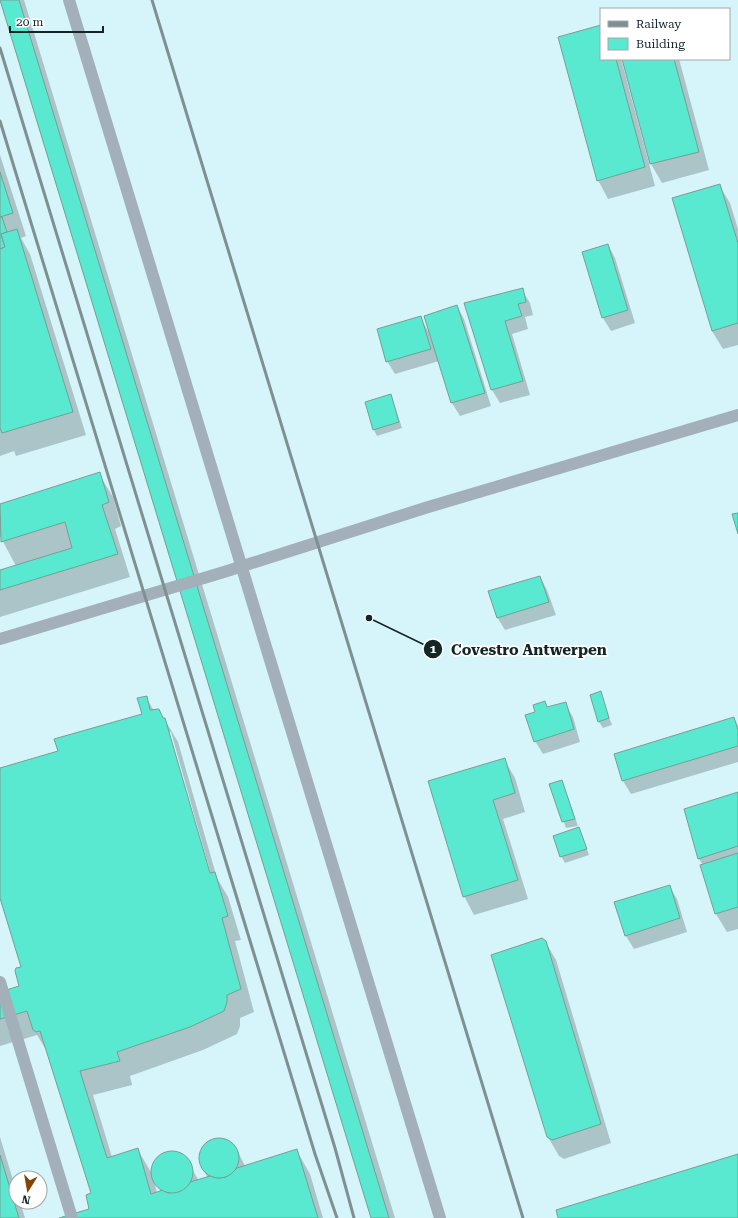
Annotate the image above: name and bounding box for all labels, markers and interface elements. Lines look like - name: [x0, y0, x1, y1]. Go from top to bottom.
- scale bar: [10, 8, 103, 34]
- legend: [600, 8, 730, 60]
- text: 20 m: [16, 15, 43, 29]
- text: Railway: [636, 17, 682, 31]
- text: Building: [636, 37, 685, 51]
- callout: Covestro Antwerpen: [423, 636, 615, 663]
- text: Covestro Antwerpen: [451, 641, 607, 659]
- text: 1: [430, 642, 437, 656]
- north arrow: [8, 1170, 48, 1210]
- text: N: [20, 1192, 32, 1207]

